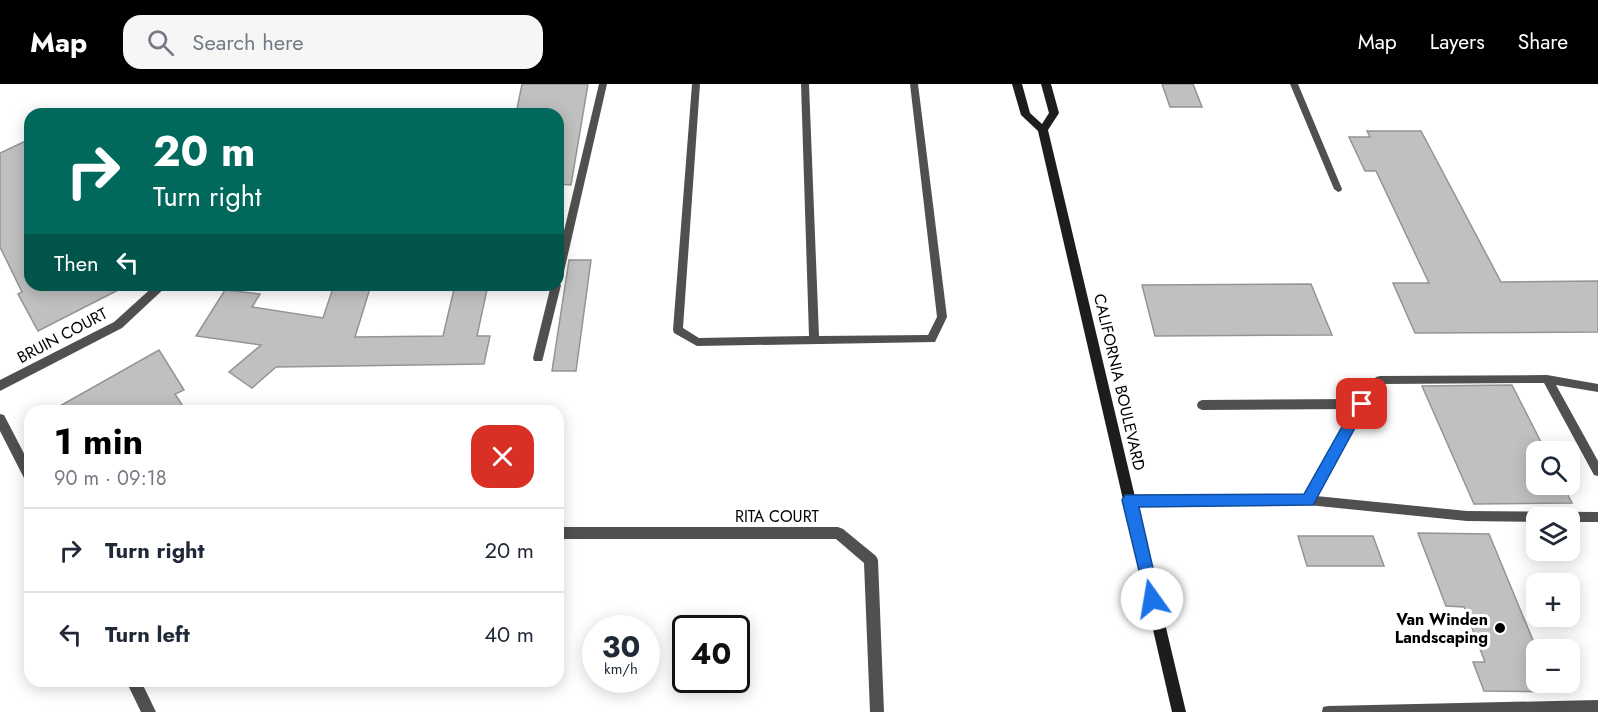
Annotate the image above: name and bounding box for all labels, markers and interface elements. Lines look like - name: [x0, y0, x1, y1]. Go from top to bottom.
- search box: [123, 15, 543, 69]
- text: Map: [30, 22, 87, 63]
- icon: search: [144, 26, 177, 59]
- text: Search here: [192, 26, 304, 58]
- text: Map: [1358, 27, 1397, 57]
- text: Layers: [1430, 27, 1485, 57]
- text: Share: [1518, 27, 1568, 57]
- text: 20 m: [153, 121, 255, 182]
- icon: right: [54, 132, 132, 210]
- text: Turn right: [153, 177, 261, 216]
- icon: left: [111, 246, 144, 279]
- text: Then: [54, 247, 99, 279]
- street label: CALIFORNIA BOULEVARD: [1088, 292, 1151, 473]
- street label: BRUIN COURT: [13, 302, 112, 369]
- pin: [1336, 378, 1387, 429]
- icon: arrive: [1345, 387, 1378, 420]
- text: 1 min: [54, 415, 143, 467]
- button: close: [471, 425, 534, 488]
- map controls: [1526, 441, 1580, 693]
- button: search: [1526, 441, 1580, 495]
- text: 90 m · 09:18: [54, 464, 167, 493]
- street label: RITA COURT: [735, 505, 820, 528]
- button: layers: [1526, 507, 1580, 561]
- icon: right: [54, 534, 87, 567]
- text: Turn right: [105, 534, 205, 566]
- text: 20 m: [485, 534, 534, 566]
- position arrow: [1120, 567, 1184, 631]
- button: +: [1526, 573, 1580, 627]
- place label: Van Winden Landscaping: [1395, 608, 1488, 649]
- speed limit sign: 40: [672, 615, 750, 693]
- icon: left: [54, 618, 87, 651]
- text: Turn left: [105, 618, 190, 650]
- text: 40 m: [484, 618, 534, 650]
- marker: Van Winden Landscaping: [1493, 621, 1507, 635]
- text: 30: [602, 625, 640, 668]
- button: −: [1526, 639, 1580, 693]
- text: km/h: [604, 658, 638, 680]

